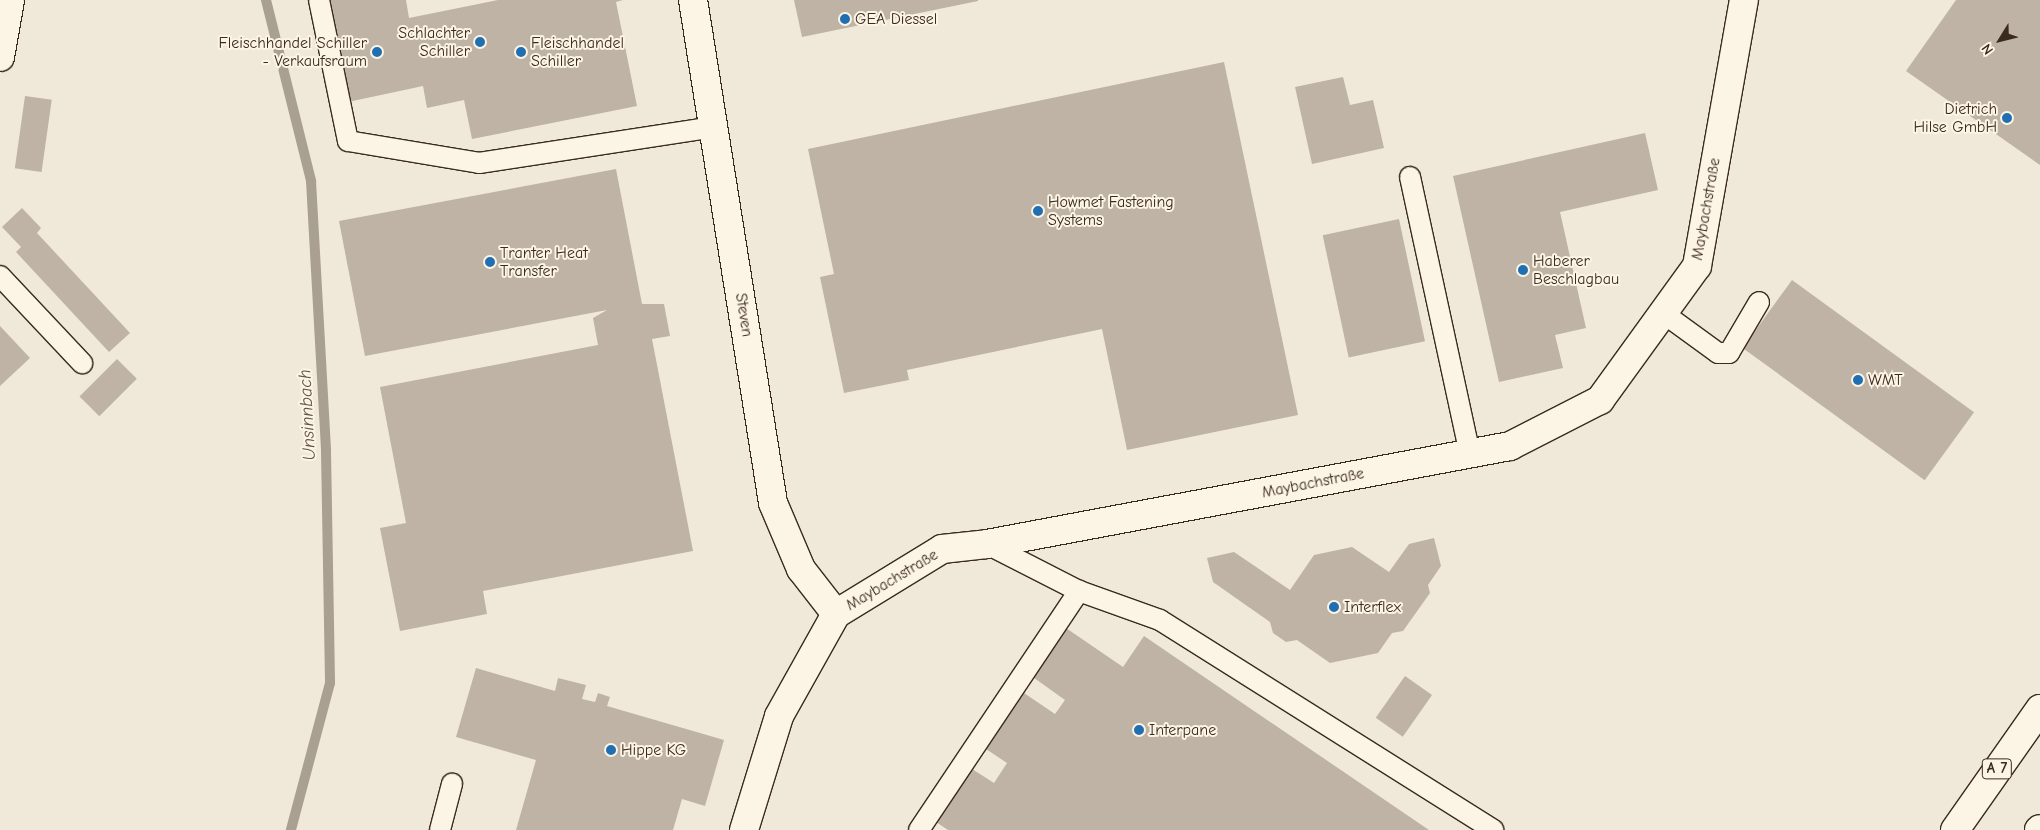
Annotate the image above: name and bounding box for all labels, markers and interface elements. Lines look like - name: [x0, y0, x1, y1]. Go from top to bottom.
- place label: GEA Diessel: [855, 9, 937, 29]
- marker: GEA Diessel: [839, 13, 851, 25]
- north arrow: [1975, 15, 2025, 65]
- place label: Schlachter Schiller: [398, 23, 470, 61]
- place label: Fleischhandel Schiller - Verkaufsraum: [219, 33, 367, 71]
- place label: Fleischhandel Schiller: [531, 33, 624, 71]
- marker: Schlachter Schiller: [474, 36, 486, 48]
- text: N: [1978, 40, 1997, 58]
- marker: Fleischhandel Schiller - Verkaufsraum: [371, 46, 383, 58]
- marker: Fleischhandel Schiller: [515, 46, 527, 58]
- place label: Dietrich Hilse GmbH: [1914, 99, 1997, 137]
- marker: Dietrich Hilse GmbH: [2001, 112, 2013, 124]
- street label: Maybachstraße: [1688, 156, 1724, 262]
- place label: Howmet Fastening Systems: [1048, 192, 1174, 230]
- marker: Howmet Fastening Systems: [1032, 205, 1044, 217]
- place label: Tranter Heat Transfer: [500, 243, 588, 281]
- place label: Haberer Beschlagbau: [1533, 251, 1619, 289]
- marker: Tranter Heat Transfer: [484, 256, 496, 268]
- marker: Haberer Beschlagbau: [1517, 264, 1529, 276]
- street label: Steven: [731, 292, 757, 338]
- water label: Unsinnbach: [295, 369, 321, 461]
- place label: WMT: [1868, 370, 1903, 390]
- marker: WMT: [1852, 374, 1864, 386]
- street label: Maybachstraße: [1260, 464, 1366, 502]
- street label: Maybachstraße: [843, 545, 941, 615]
- place label: Interflex: [1344, 597, 1401, 617]
- marker: Interflex: [1328, 601, 1340, 613]
- place label: Interpane: [1149, 720, 1216, 740]
- marker: Interpane: [1133, 724, 1145, 736]
- place label: Hippe KG: [621, 740, 686, 760]
- marker: Hippe KG: [605, 744, 617, 756]
- road number: A 7: [1981, 756, 2013, 782]

